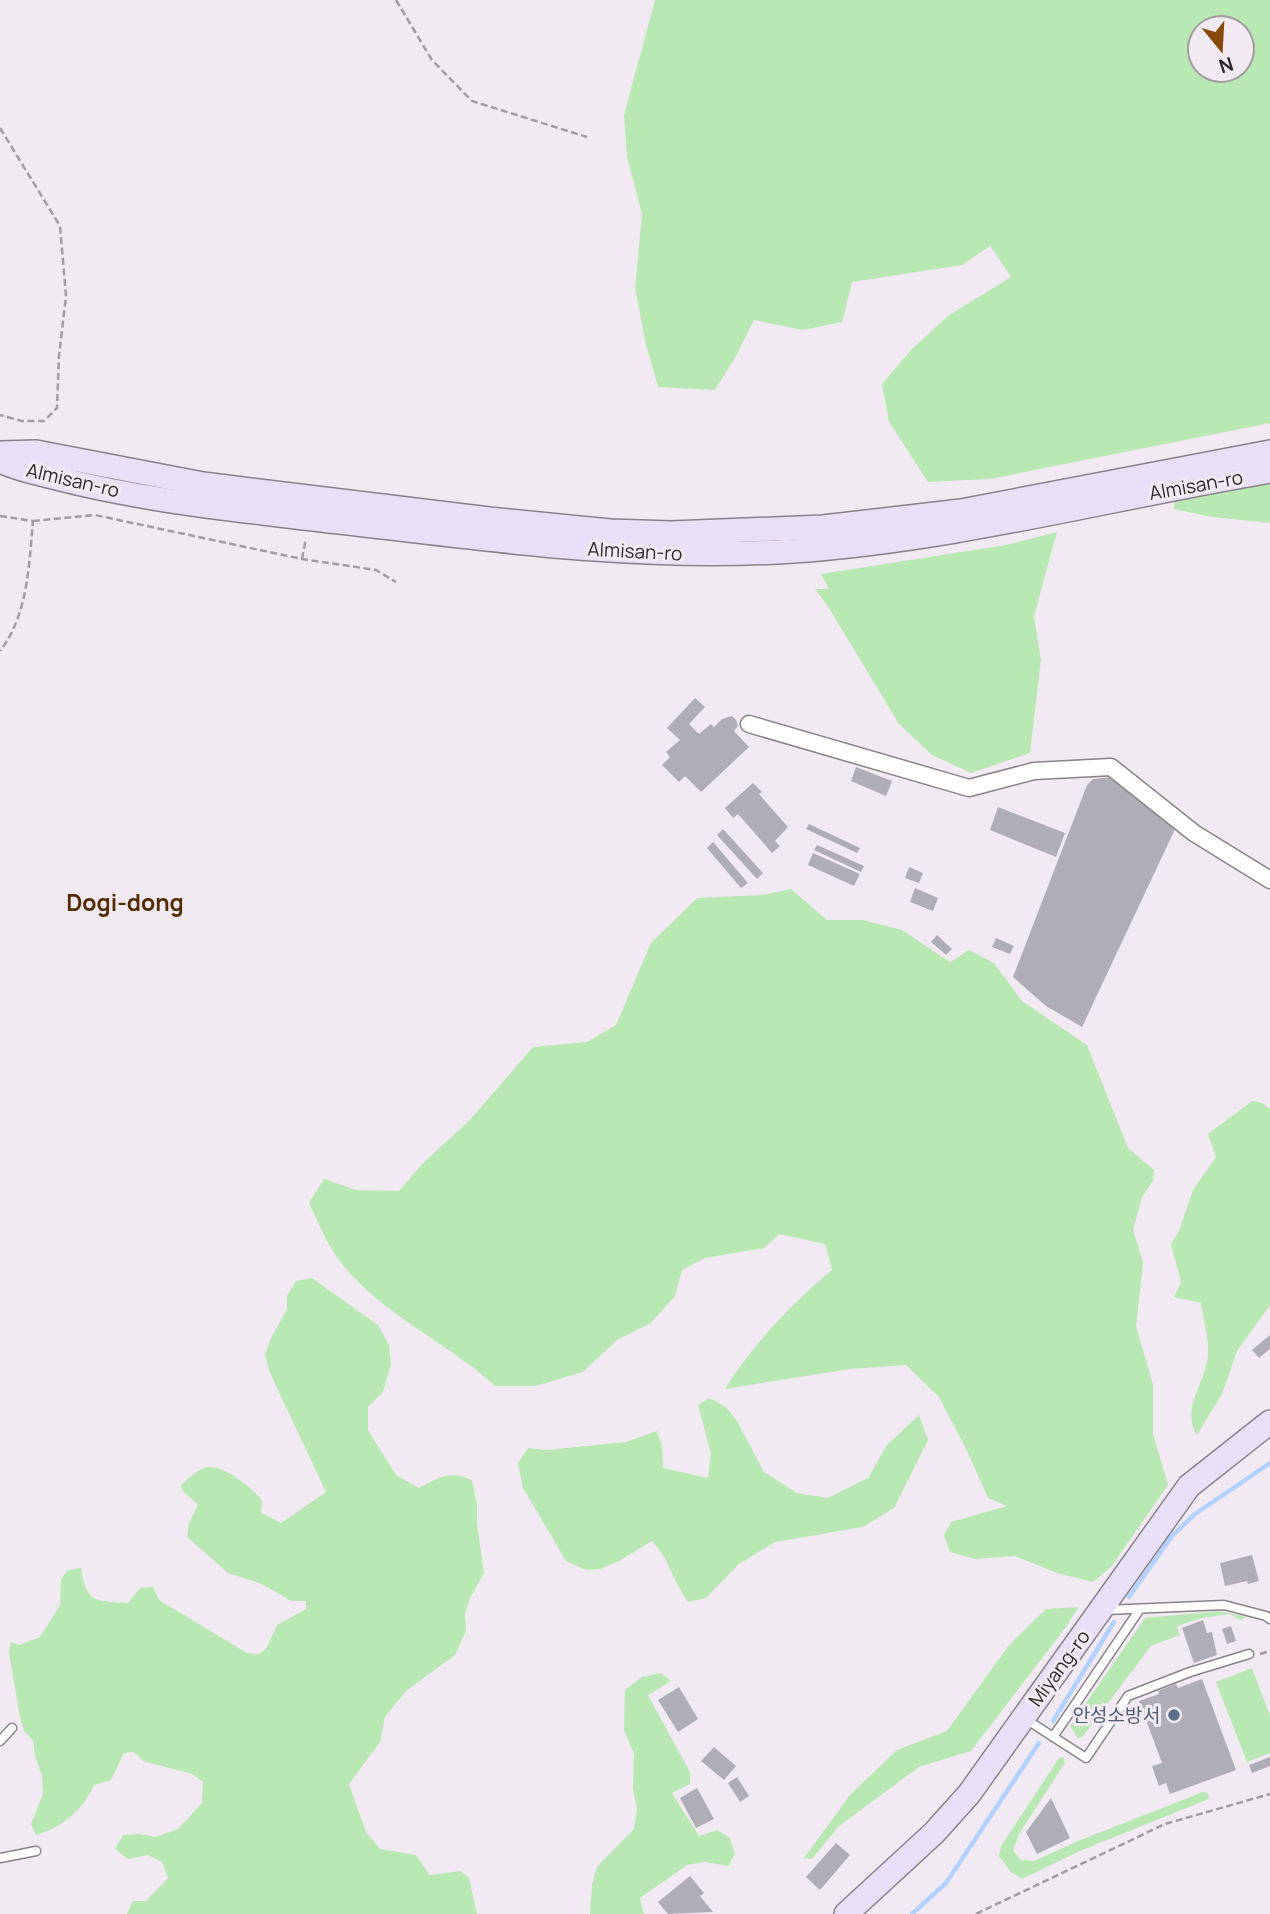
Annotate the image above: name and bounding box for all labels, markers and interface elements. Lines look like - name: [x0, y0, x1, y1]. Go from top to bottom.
- north arrow: [1186, 14, 1256, 84]
- text: N: [1216, 51, 1237, 80]
- street label: Almisan-ro: [24, 457, 122, 503]
- street label: Almisan-ro: [1147, 464, 1245, 506]
- street label: Almisan-ro: [587, 536, 683, 566]
- district label: Dogi-dong: [66, 886, 184, 918]
- street label: Miyang-ro: [1022, 1624, 1096, 1712]
- place label: 안성소방서: [1073, 1702, 1160, 1728]
- marker: 안성소방서: [1166, 1707, 1182, 1723]

